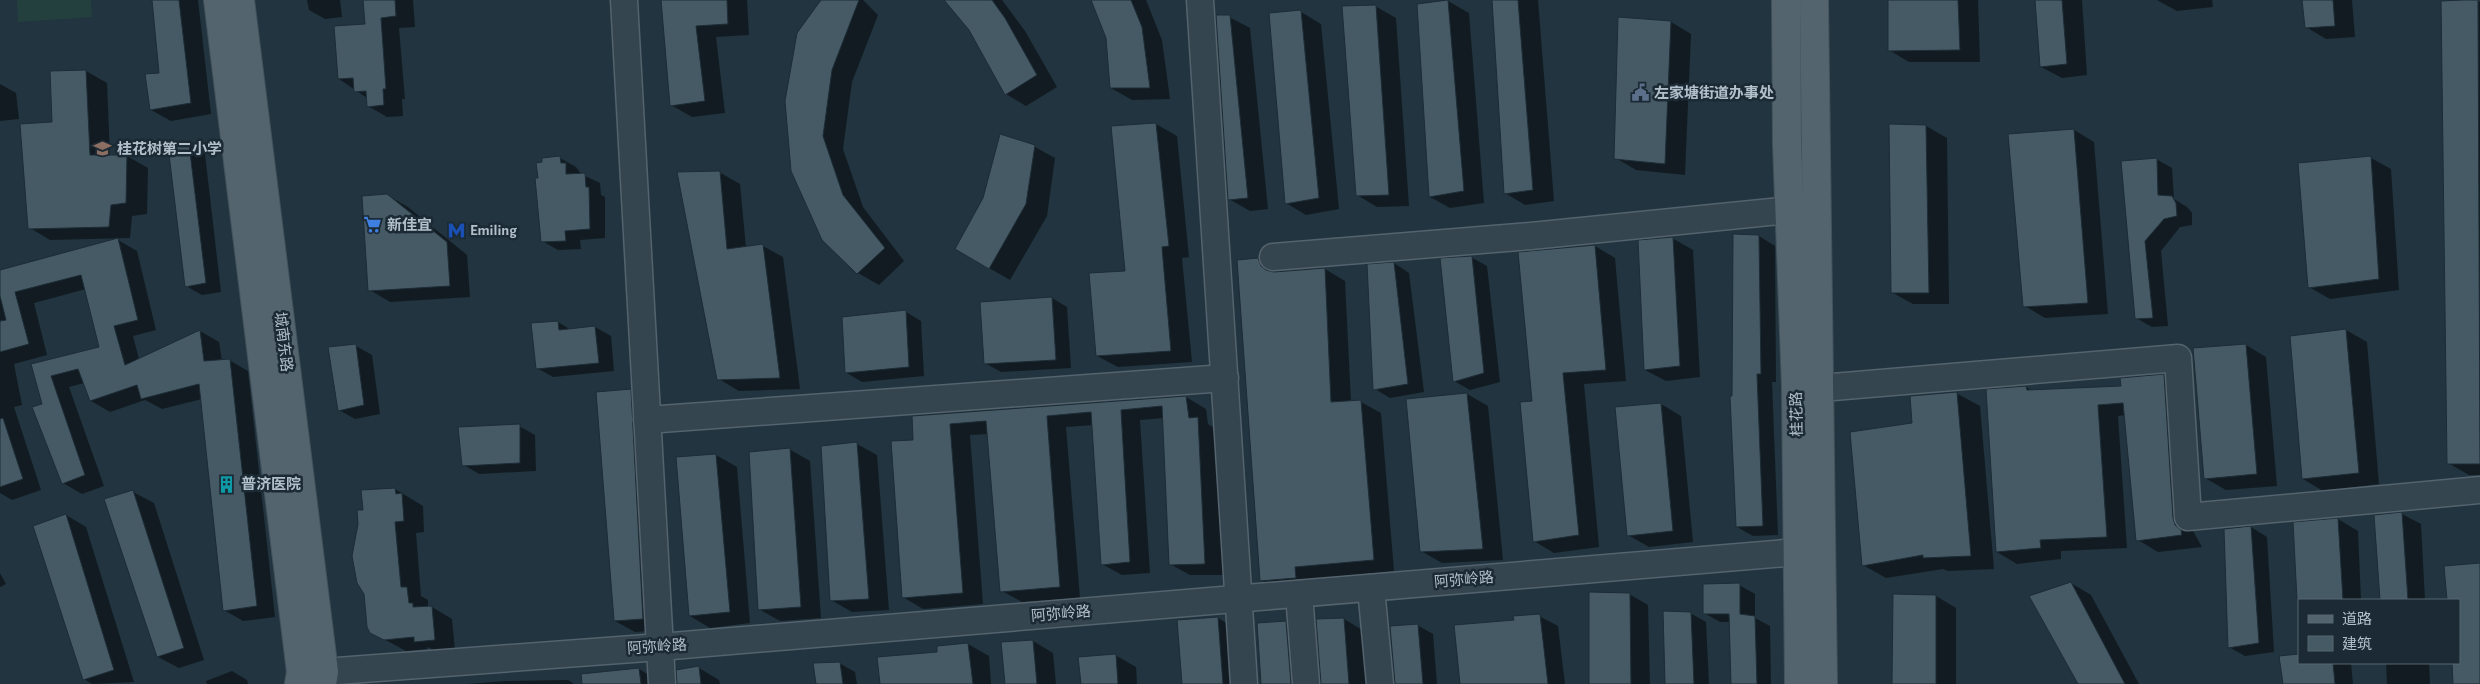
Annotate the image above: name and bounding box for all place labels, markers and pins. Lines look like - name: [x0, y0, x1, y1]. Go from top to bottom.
- public building icon: 左家塘街道办事处: [1630, 83, 1650, 103]
- place label: 左家塘街道办事处: [1654, 84, 1774, 101]
- school or university icon: 桂花树第二小学: [93, 139, 113, 159]
- place label: 桂花树第二小学: [117, 140, 222, 157]
- supermarket icon: 新佳宜: [363, 215, 383, 235]
- place label: 新佳宜: [387, 217, 432, 233]
- metro station icon: Emiling: [446, 220, 466, 240]
- place label: Emiling: [470, 223, 517, 238]
- building icon: 普济医院: [217, 474, 237, 494]
- place label: 普济医院: [241, 475, 301, 492]

